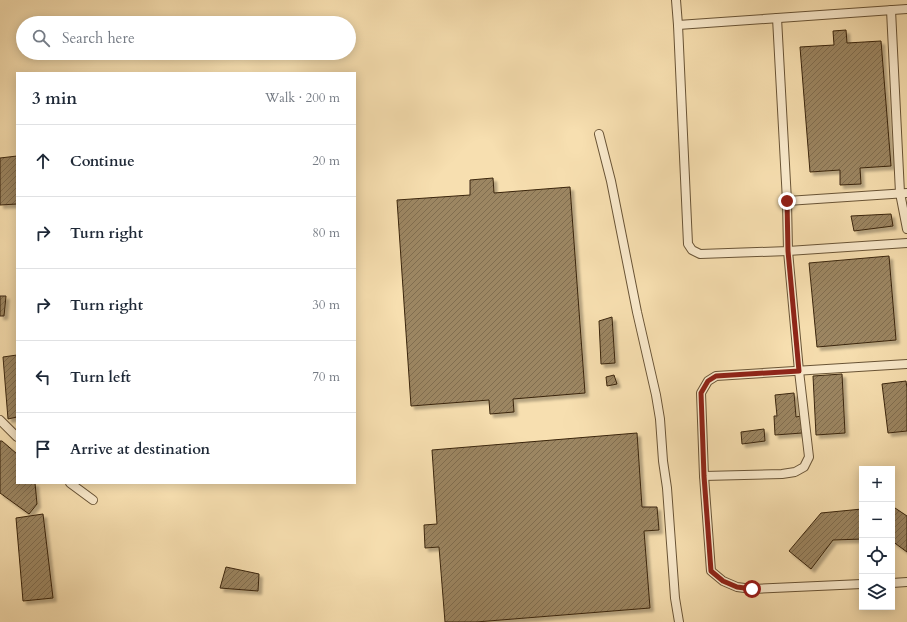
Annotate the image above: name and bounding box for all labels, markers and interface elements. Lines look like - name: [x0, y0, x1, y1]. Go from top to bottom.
- search box: [16, 16, 356, 60]
- icon: search: [30, 27, 52, 49]
- text: Search here: [62, 28, 135, 48]
- text: 3 min: [32, 87, 77, 110]
- text: Walk · 200 m: [265, 89, 340, 107]
- icon: ahead: [32, 150, 54, 172]
- text: Continue: [70, 151, 135, 171]
- text: 20 m: [312, 152, 340, 170]
- route end: [778, 192, 796, 210]
- icon: right: [32, 222, 54, 244]
- text: Turn right: [70, 223, 143, 243]
- text: 80 m: [312, 224, 340, 242]
- icon: right: [32, 294, 54, 316]
- text: Turn right: [70, 295, 143, 315]
- text: 30 m: [312, 296, 340, 314]
- icon: left: [32, 366, 54, 388]
- text: Turn left: [70, 367, 131, 387]
- text: 70 m: [312, 368, 340, 386]
- icon: arrive: [32, 438, 54, 460]
- text: Arrive at destination: [70, 439, 210, 459]
- map controls: [859, 466, 895, 610]
- button: +: [859, 466, 895, 502]
- button: −: [859, 502, 895, 538]
- button: locate: [859, 538, 895, 574]
- button: layers: [859, 574, 895, 610]
- route start: [743, 580, 761, 598]

